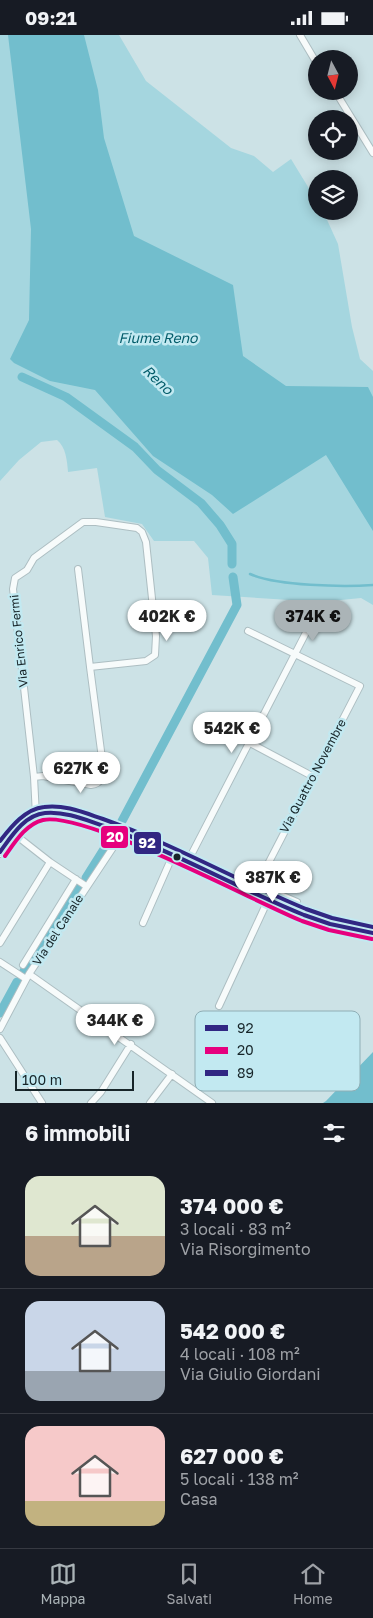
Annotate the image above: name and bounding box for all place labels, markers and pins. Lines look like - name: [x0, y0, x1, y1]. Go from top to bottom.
- pin: 402K €: [126, 599, 208, 642]
- pin: 374K €: [272, 599, 354, 642]
- pin: 542K €: [191, 711, 273, 754]
- pin: 627K €: [40, 751, 122, 794]
- unlabelled marker: [172, 852, 182, 862]
- pin: 387K €: [232, 861, 314, 903]
- pin: 344K €: [74, 1003, 156, 1046]

